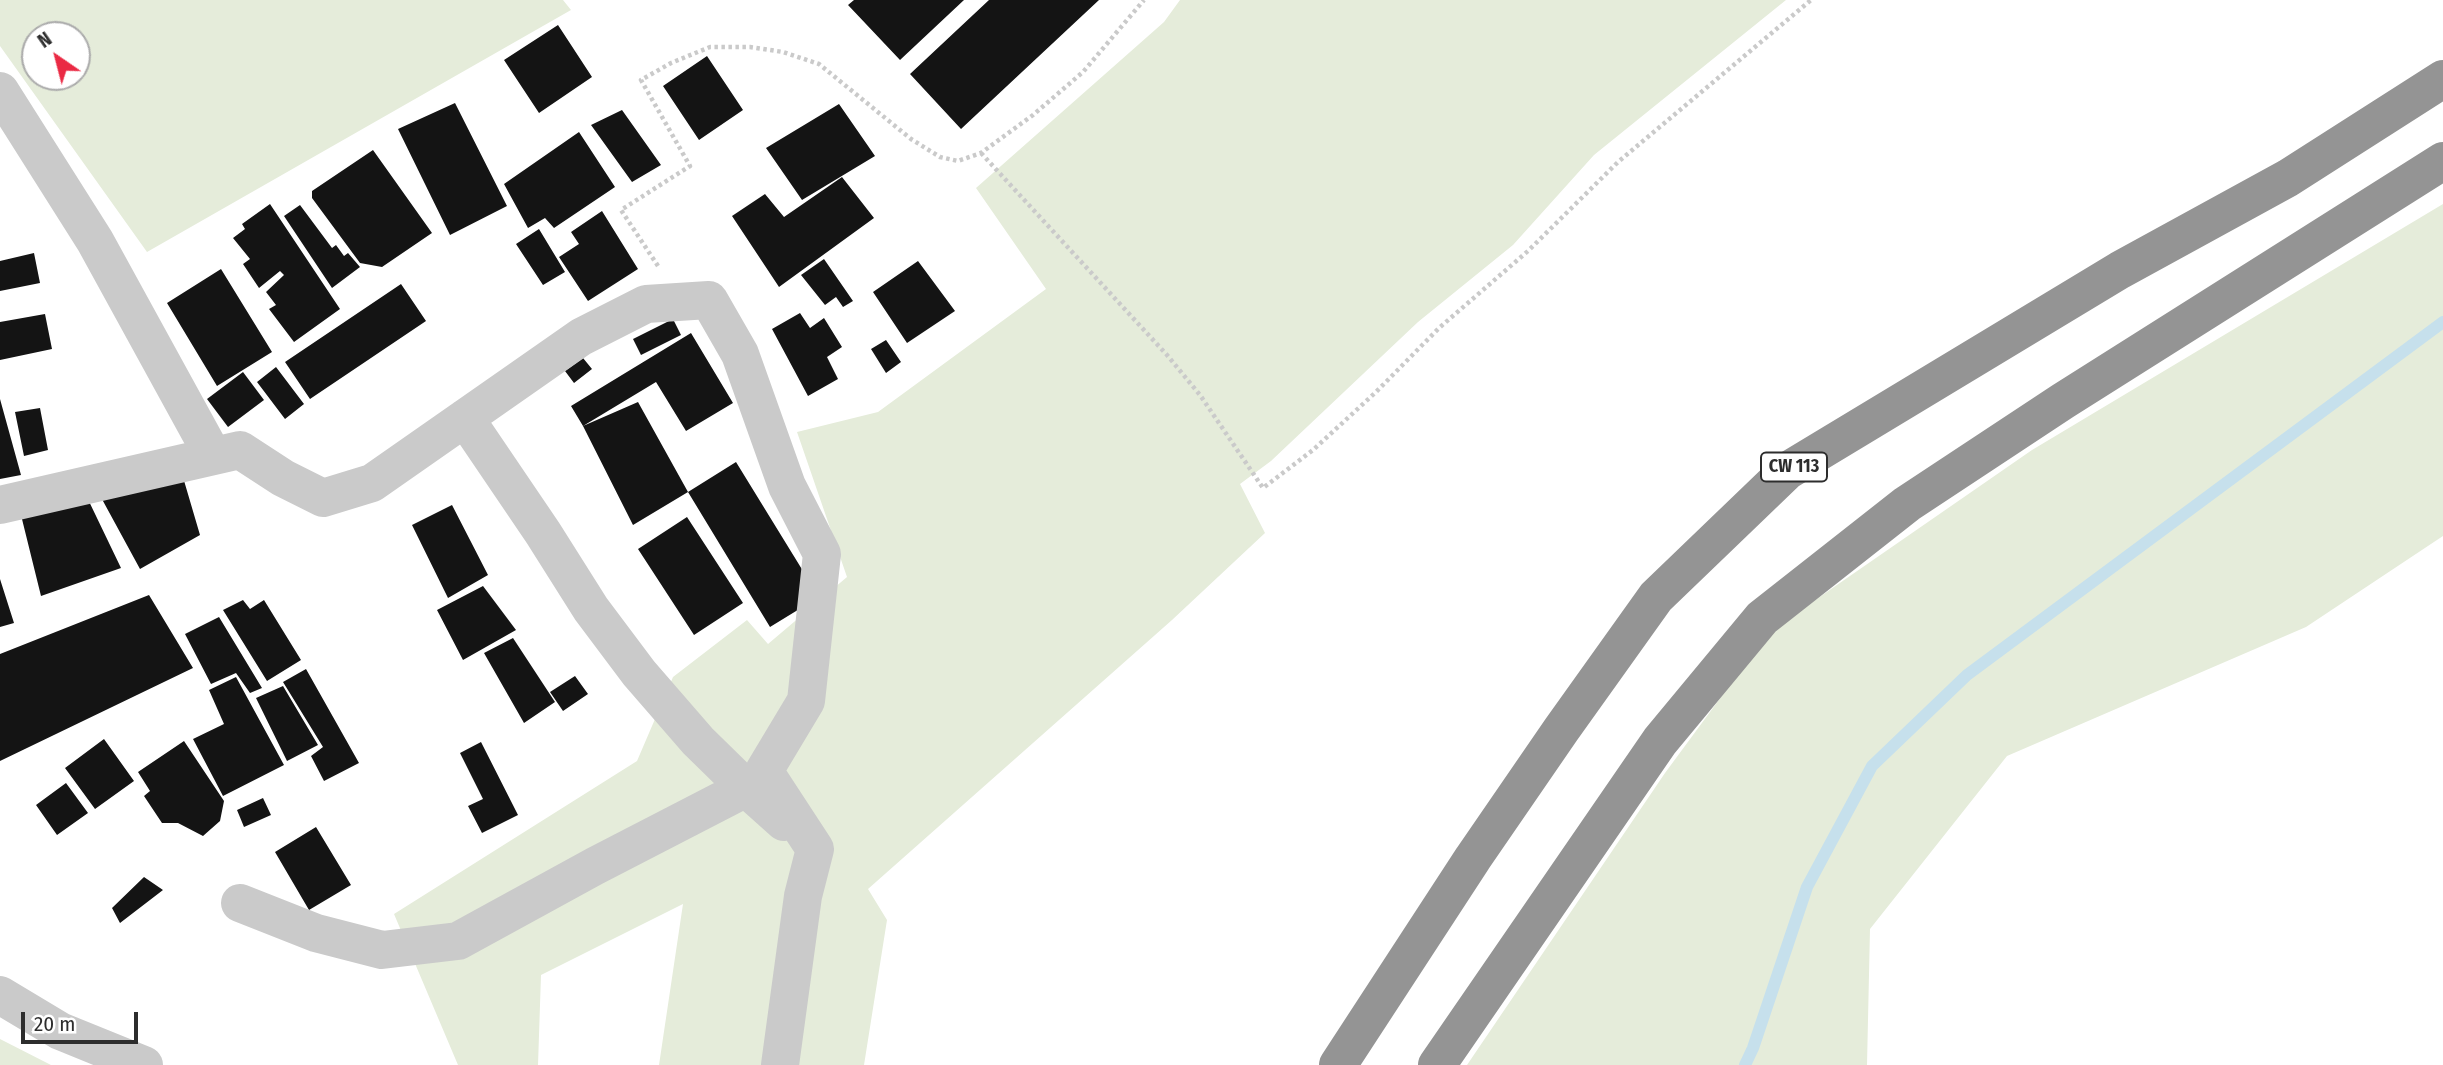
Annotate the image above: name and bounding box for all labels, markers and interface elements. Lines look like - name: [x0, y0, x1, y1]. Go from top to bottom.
- north arrow: [21, 21, 91, 91]
- text: N: [34, 27, 56, 53]
- road number: CW 113: [1761, 452, 1827, 481]
- scale bar: [24, 998, 142, 1042]
- text: 20 m: [34, 1011, 75, 1037]

